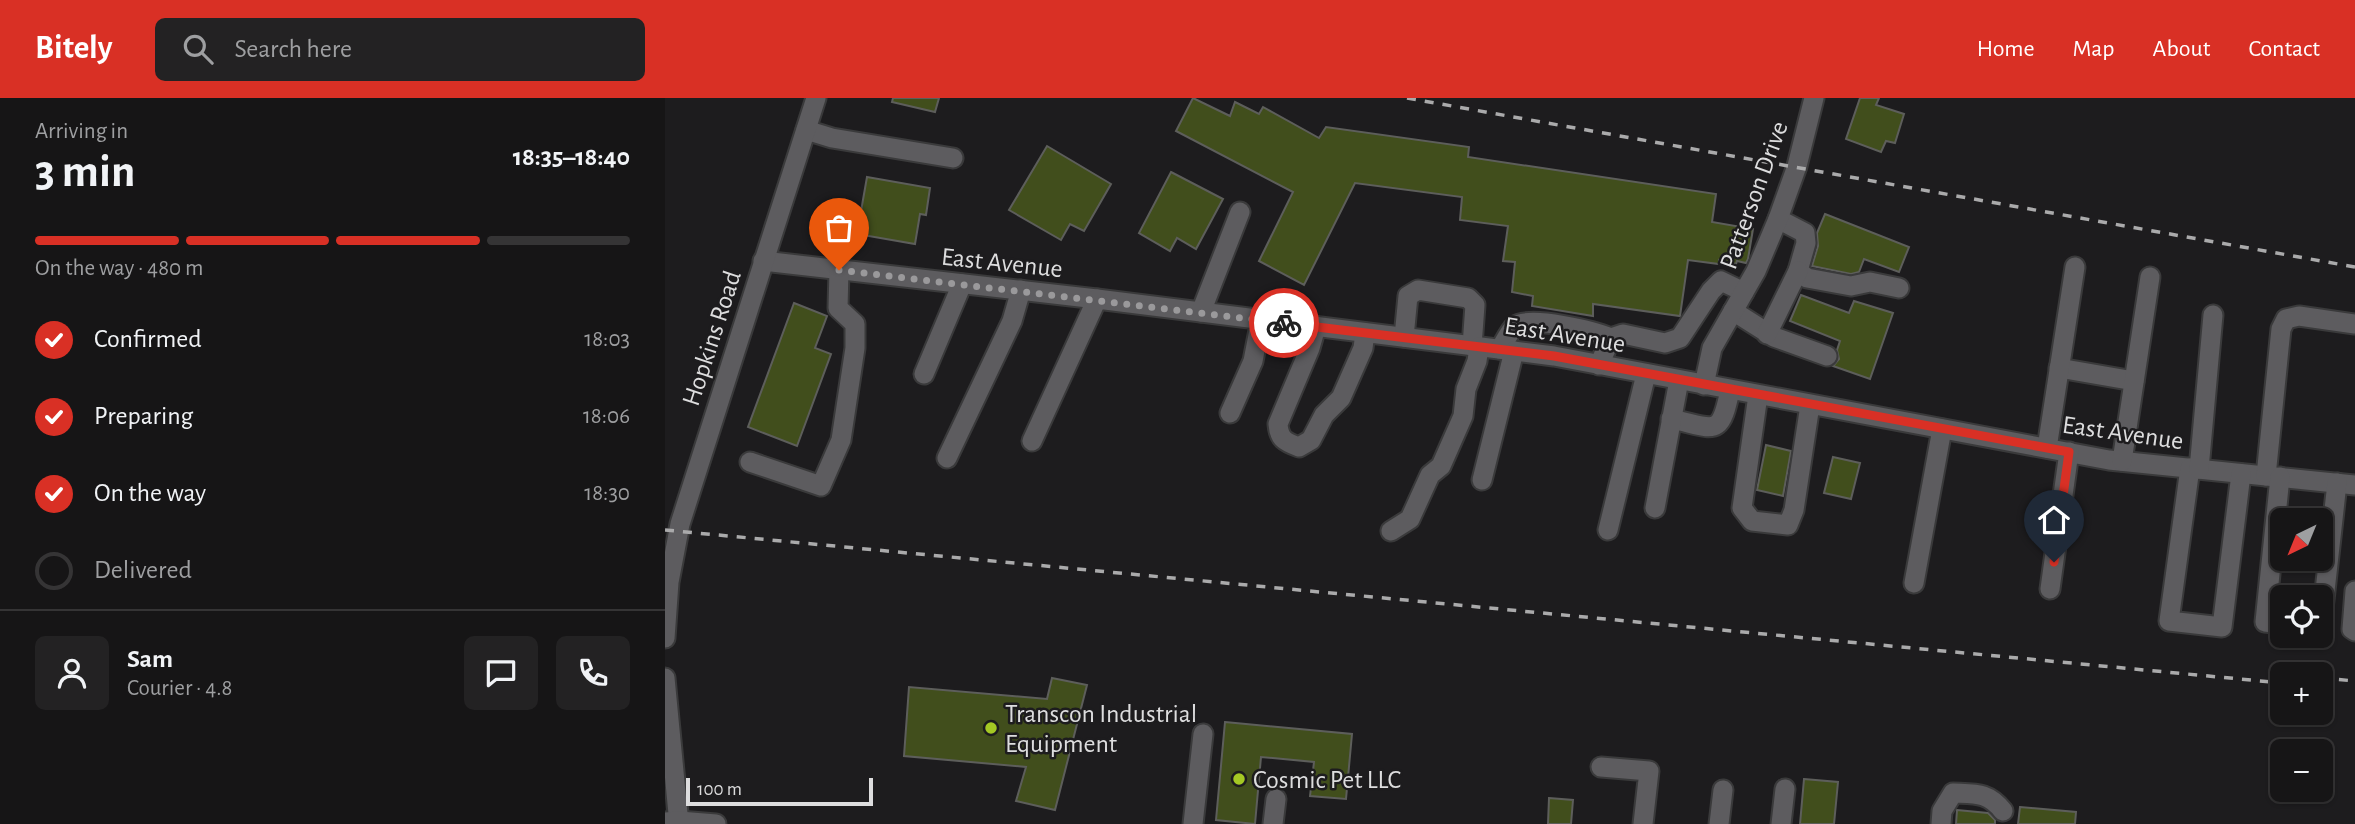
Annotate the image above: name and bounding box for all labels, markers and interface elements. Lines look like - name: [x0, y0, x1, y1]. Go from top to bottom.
- search box: [155, 18, 645, 81]
- icon: search: [179, 30, 217, 68]
- text: Bitely: [35, 32, 113, 65]
- text: Search here: [235, 36, 352, 62]
- text: Home: [1977, 37, 2035, 61]
- text: Map: [2073, 37, 2115, 61]
- text: About: [2153, 37, 2210, 61]
- text: Contact: [2248, 37, 2320, 61]
- street label: Patterson Drive: [1715, 118, 1793, 273]
- text: Arriving in: [35, 120, 128, 143]
- text: 18:35–18:40: [513, 144, 630, 170]
- text: 3 min: [35, 149, 135, 195]
- pin: [809, 198, 869, 270]
- icon: bag: [820, 209, 858, 247]
- street label: East Avenue: [940, 244, 1064, 282]
- text: On the way · 480 m: [35, 257, 203, 280]
- street label: Hopkins Road: [678, 268, 746, 409]
- courier: [1249, 288, 1319, 358]
- icon: bike: [1265, 304, 1303, 342]
- street label: East Avenue: [1503, 313, 1627, 357]
- icon: check: [35, 321, 73, 359]
- text: Confirmed: [94, 326, 202, 352]
- text: 18:03: [584, 328, 630, 351]
- icon: check: [35, 398, 73, 436]
- text: Preparing: [94, 403, 193, 429]
- text: 18:06: [583, 405, 630, 428]
- street label: East Avenue: [2061, 412, 2185, 454]
- icon: check: [35, 475, 73, 513]
- text: On the way: [94, 480, 206, 506]
- text: 18:30: [584, 482, 630, 505]
- pin: [2024, 490, 2084, 562]
- icon: home: [2035, 501, 2073, 539]
- north arrow: [2270, 508, 2333, 570]
- map controls: [2270, 508, 2333, 802]
- text: Delivered: [94, 557, 192, 583]
- button: locate: [2270, 585, 2333, 648]
- button: person: [35, 636, 109, 710]
- button: chat: [464, 636, 538, 710]
- button: phone: [556, 636, 630, 710]
- text: Sam: [127, 646, 173, 672]
- button: +: [2270, 662, 2333, 725]
- text: Courier · 4.8: [127, 677, 232, 700]
- place label: Transcon Industrial Equipment: [1005, 701, 1197, 757]
- marker: Transcon Industrial Equipment: [983, 720, 999, 736]
- button: −: [2270, 739, 2333, 802]
- place label: Cosmic Pet LLC: [1253, 767, 1401, 793]
- marker: Cosmic Pet LLC: [1231, 771, 1247, 787]
- scale bar: [686, 775, 873, 807]
- text: 100 m: [697, 780, 742, 799]

